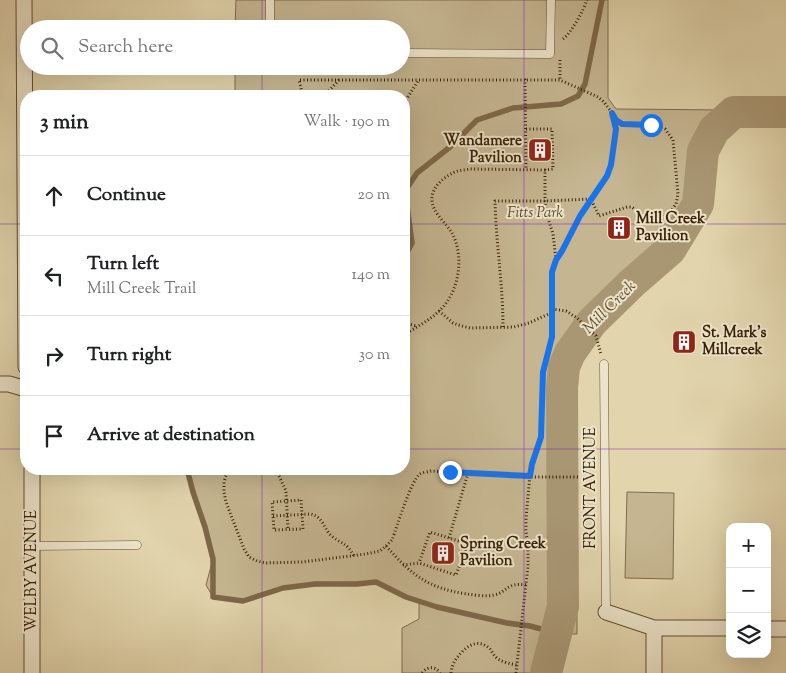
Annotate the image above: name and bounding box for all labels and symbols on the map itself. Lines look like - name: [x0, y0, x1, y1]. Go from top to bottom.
- route start: [640, 114, 663, 137]
- place label: Wandamere Pavilion: [443, 131, 522, 169]
- building icon: Wandamere Pavilion: [527, 137, 553, 163]
- park label: Fitts Park: [507, 203, 563, 224]
- place label: Mill Creek Pavilion: [636, 209, 706, 247]
- building icon: Mill Creek Pavilion: [606, 215, 632, 241]
- water label: Mill Creek: [578, 276, 642, 340]
- place label: St. Mark's Millcreek: [702, 323, 766, 361]
- building icon: St. Mark's Millcreek: [671, 329, 697, 355]
- street label: FRONT AVENUE: [581, 427, 602, 549]
- route end: [439, 461, 462, 484]
- street label: WELBY AVENUE: [22, 510, 43, 632]
- place label: Spring Creek Pavilion: [460, 534, 547, 572]
- building icon: Spring Creek Pavilion: [430, 540, 456, 566]

